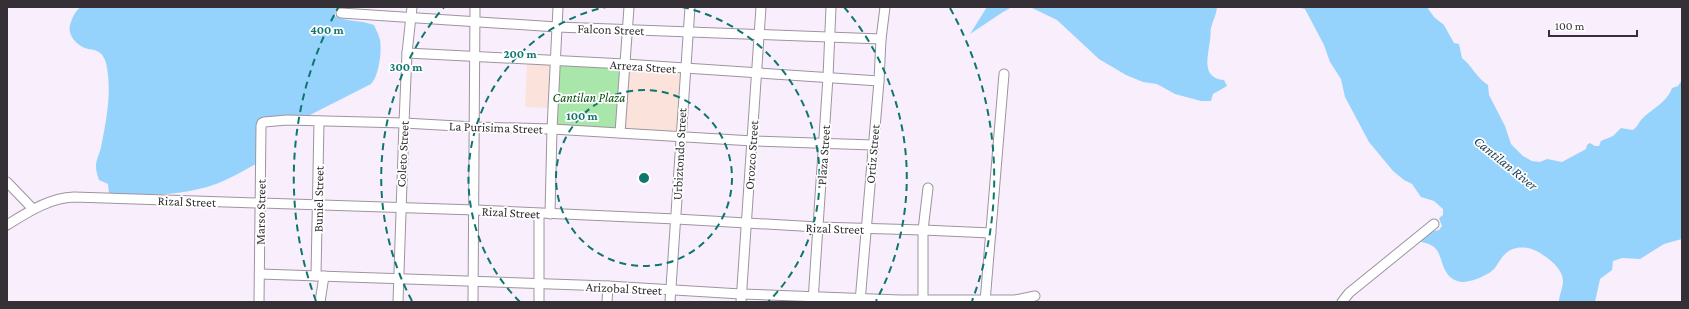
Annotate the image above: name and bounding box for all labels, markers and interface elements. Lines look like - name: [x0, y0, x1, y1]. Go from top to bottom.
- scale bar: [1549, 12, 1637, 38]
- text: 100 m: [1555, 19, 1585, 33]
- street label: Falcon Street: [577, 21, 646, 38]
- text: 400 m: [310, 23, 345, 37]
- text: 200 m: [503, 47, 537, 61]
- street label: Arreza Street: [609, 57, 677, 76]
- text: 300 m: [390, 60, 423, 74]
- park label: Cantilan Plaza: [553, 90, 625, 105]
- street label: Urbiztondo Street: [670, 107, 689, 201]
- text: 100 m: [566, 109, 599, 123]
- street label: La Purisima Street: [449, 118, 544, 137]
- street label: Orozco Street: [742, 119, 761, 190]
- street label: Coleto Street: [393, 120, 412, 188]
- street label: Ortiz Street: [862, 123, 883, 184]
- street label: Plaza Street: [814, 124, 833, 186]
- water label: Cantilan River: [1471, 133, 1542, 194]
- street label: Buniel Street: [310, 165, 327, 232]
- centre of rings: [637, 171, 651, 185]
- street label: Marso Street: [252, 178, 269, 245]
- street label: Rizal Street: [158, 193, 217, 210]
- street label: Rizal Street: [481, 203, 541, 222]
- street label: Rizal Street: [806, 220, 865, 237]
- street label: Arizobal Street: [585, 279, 663, 298]

